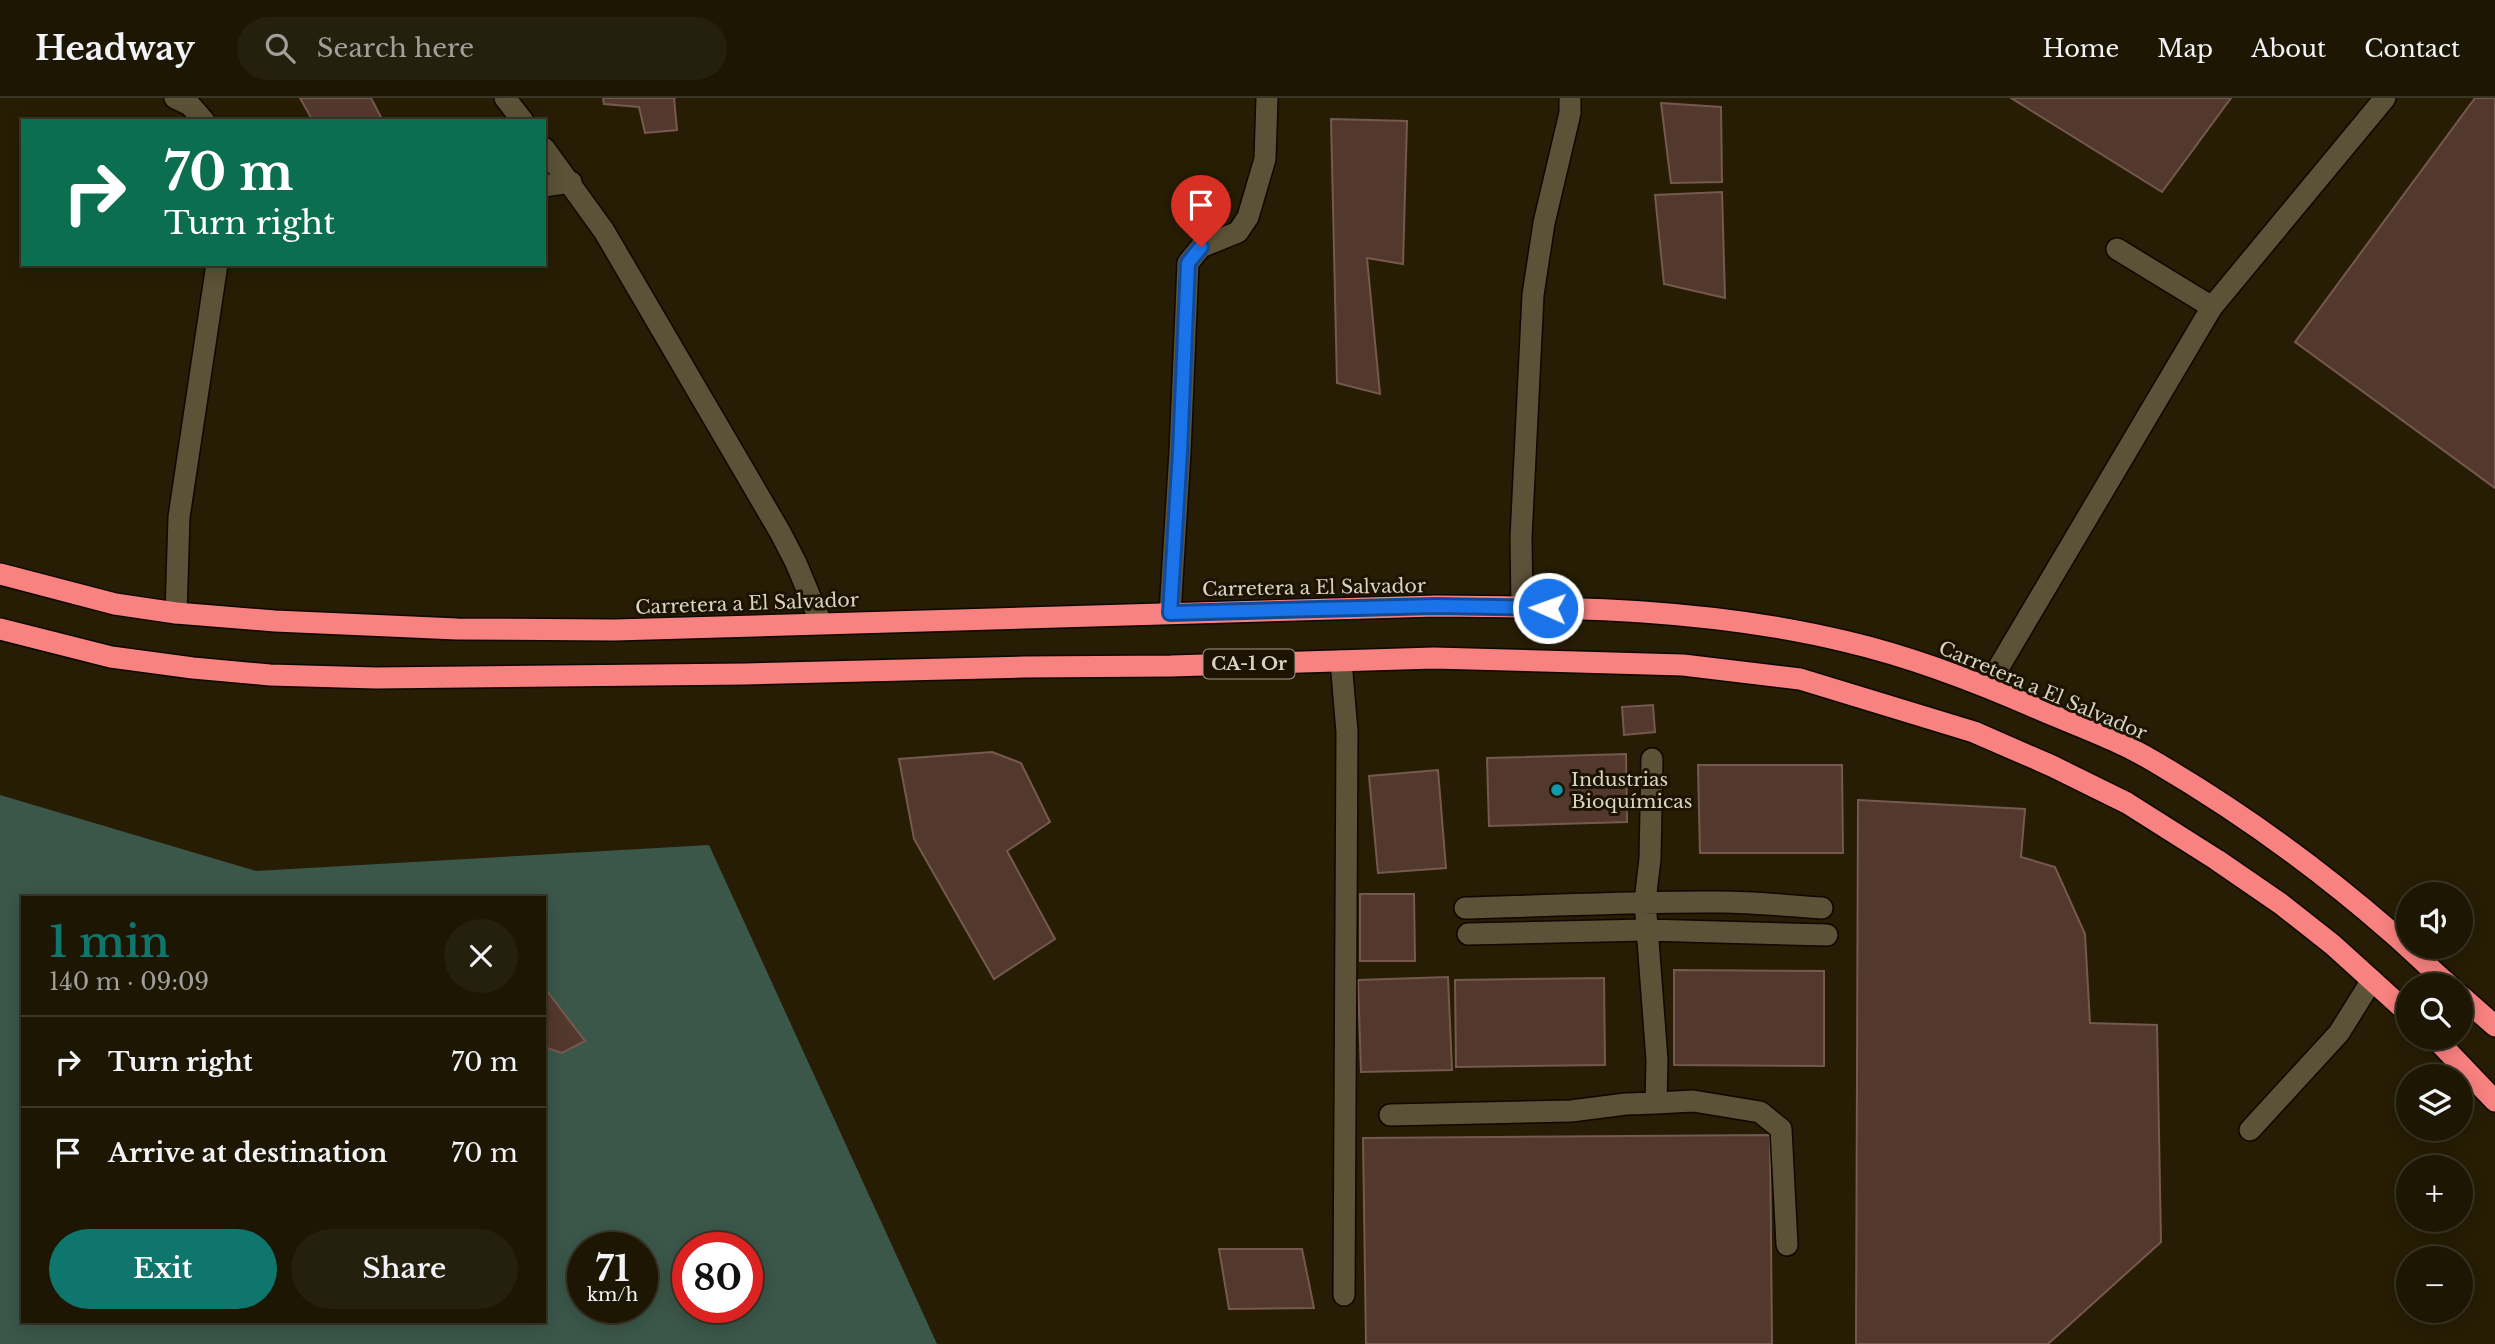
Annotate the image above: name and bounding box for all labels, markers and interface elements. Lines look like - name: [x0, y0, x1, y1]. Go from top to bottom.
- search box: [237, 17, 727, 80]
- text: Headway: [35, 28, 195, 69]
- icon: search: [261, 29, 299, 67]
- text: Search here: [317, 32, 474, 64]
- text: Home: [2043, 34, 2119, 63]
- text: Map: [2157, 34, 2213, 63]
- text: About: [2251, 34, 2326, 63]
- text: Contact: [2364, 34, 2460, 63]
- text: 70 m: [164, 142, 294, 203]
- icon: right: [49, 147, 140, 238]
- pin: [1171, 175, 1231, 247]
- icon: arrive: [1182, 186, 1220, 224]
- text: Turn right: [164, 203, 335, 243]
- position arrow: [1511, 571, 1585, 645]
- street label: Carretera a El Salvador: [1202, 574, 1426, 601]
- street label: Carretera a El Salvador: [635, 588, 859, 619]
- street label: Carretera a El Salvador: [1935, 636, 2150, 745]
- road number: CA-1 Or: [1204, 650, 1294, 678]
- place label: Industrias Bioquímicas: [1571, 768, 1692, 813]
- marker: Industrias Bioquímicas: [1549, 782, 1565, 798]
- map controls: [2396, 882, 2473, 1323]
- button: sound: [2396, 882, 2473, 959]
- text: 1 min: [49, 916, 170, 968]
- button: close: [444, 919, 518, 993]
- text: 140 m · 09:09: [49, 968, 209, 996]
- button: search: [2396, 973, 2473, 1050]
- icon: right: [49, 1043, 87, 1081]
- text: Turn right: [108, 1046, 253, 1078]
- text: 70 m: [451, 1046, 518, 1078]
- button: layers: [2396, 1064, 2473, 1141]
- icon: arrive: [49, 1134, 87, 1172]
- text: Arrive at destination: [108, 1137, 388, 1169]
- text: 70 m: [451, 1137, 518, 1169]
- button: +: [2396, 1155, 2473, 1232]
- button: Exit: [49, 1229, 277, 1309]
- button: Share: [291, 1229, 518, 1309]
- speed limit sign: 80: [672, 1232, 763, 1323]
- button: −: [2396, 1246, 2473, 1323]
- text: 71: [595, 1247, 630, 1290]
- text: km/h: [587, 1284, 638, 1306]

